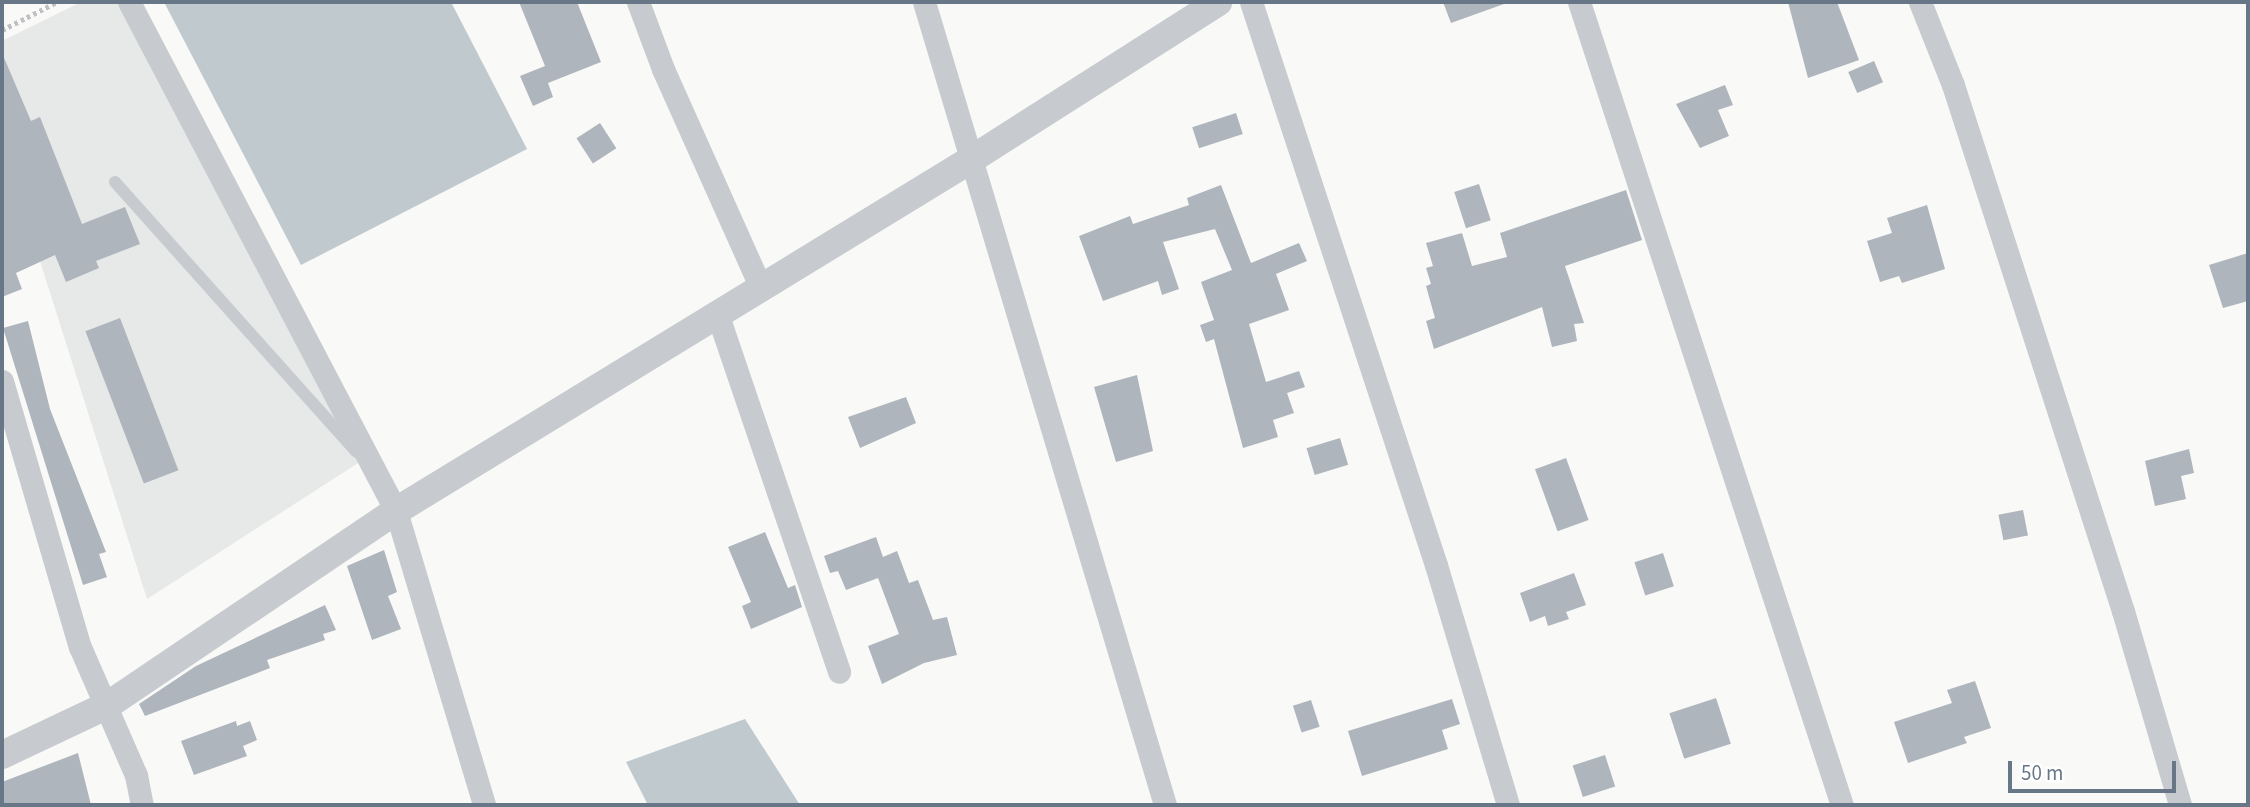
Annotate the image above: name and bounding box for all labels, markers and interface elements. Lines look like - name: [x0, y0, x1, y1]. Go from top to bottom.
- scale bar: [2012, 748, 2180, 792]
- text: 50 m: [2021, 758, 2063, 788]

